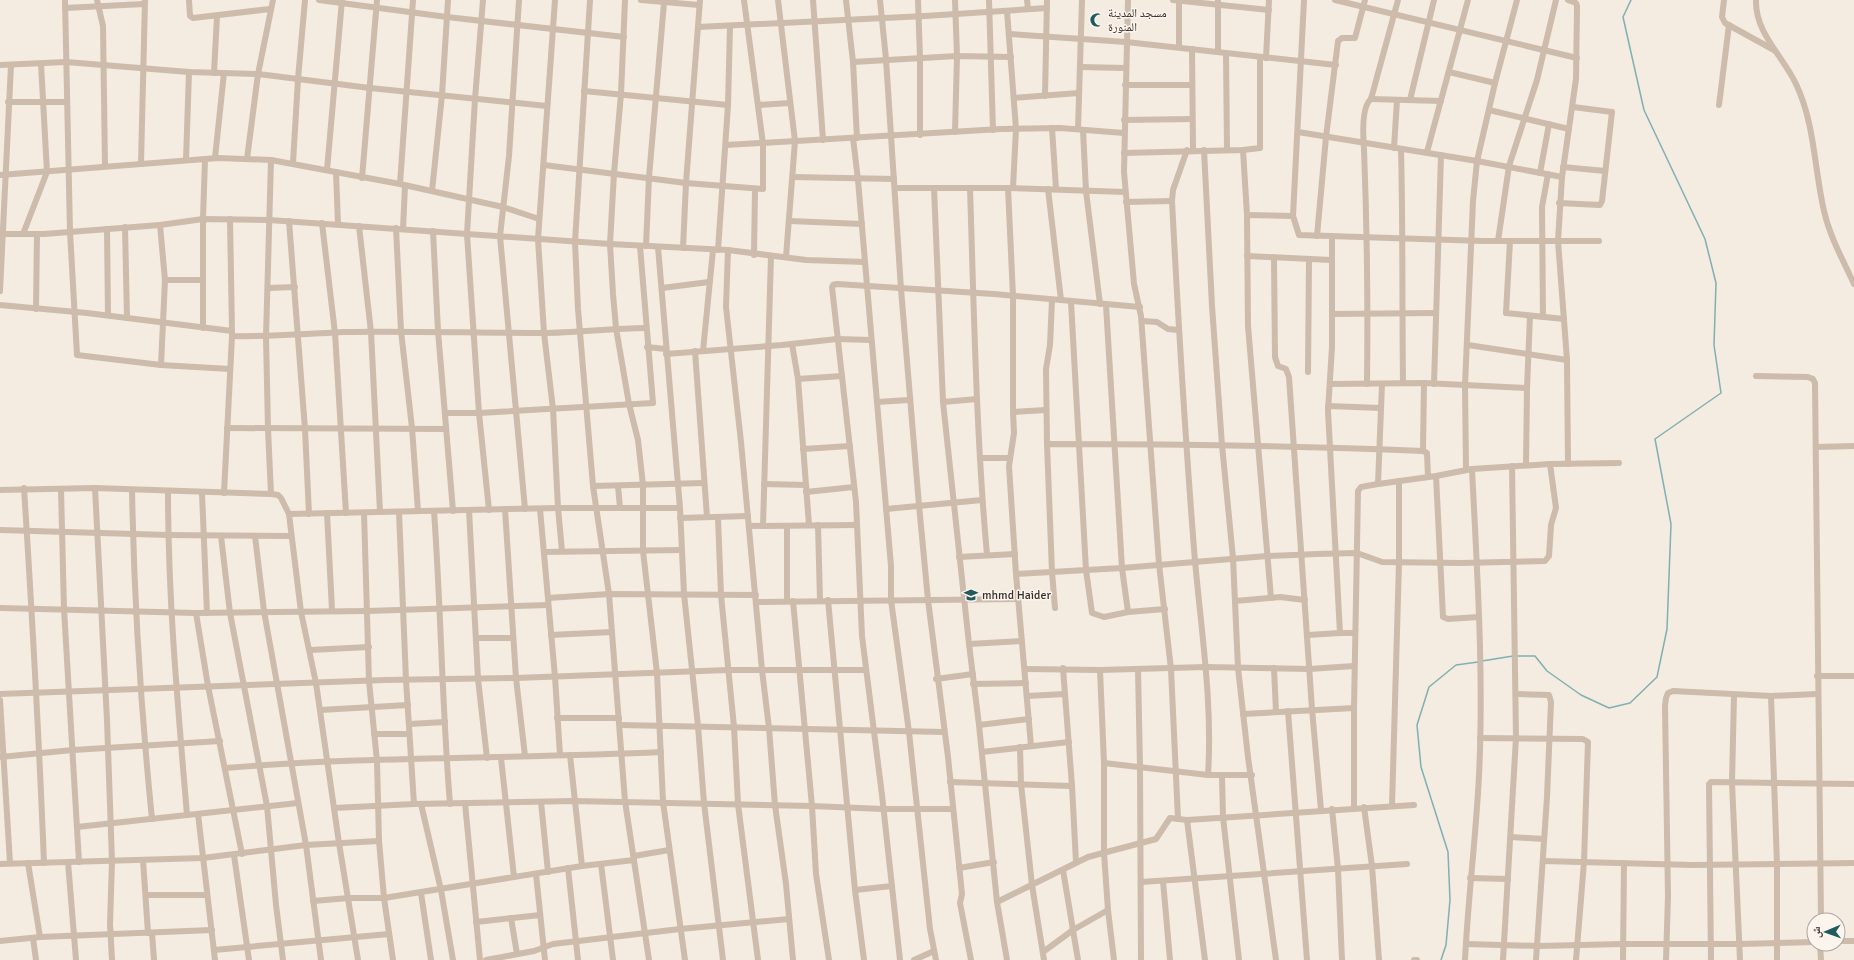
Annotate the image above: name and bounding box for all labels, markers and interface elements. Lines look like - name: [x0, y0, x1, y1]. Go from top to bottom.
- place label: مسجد المدينة المنورة: [1108, 6, 1167, 35]
- mosque icon: مسجد المدينة المنورة: [1089, 12, 1105, 28]
- school or university icon: mhmd Haider: [963, 587, 979, 603]
- place label: mhmd Haider: [982, 588, 1051, 603]
- north arrow: [1806, 912, 1846, 952]
- text: ش: [1810, 926, 1824, 938]

